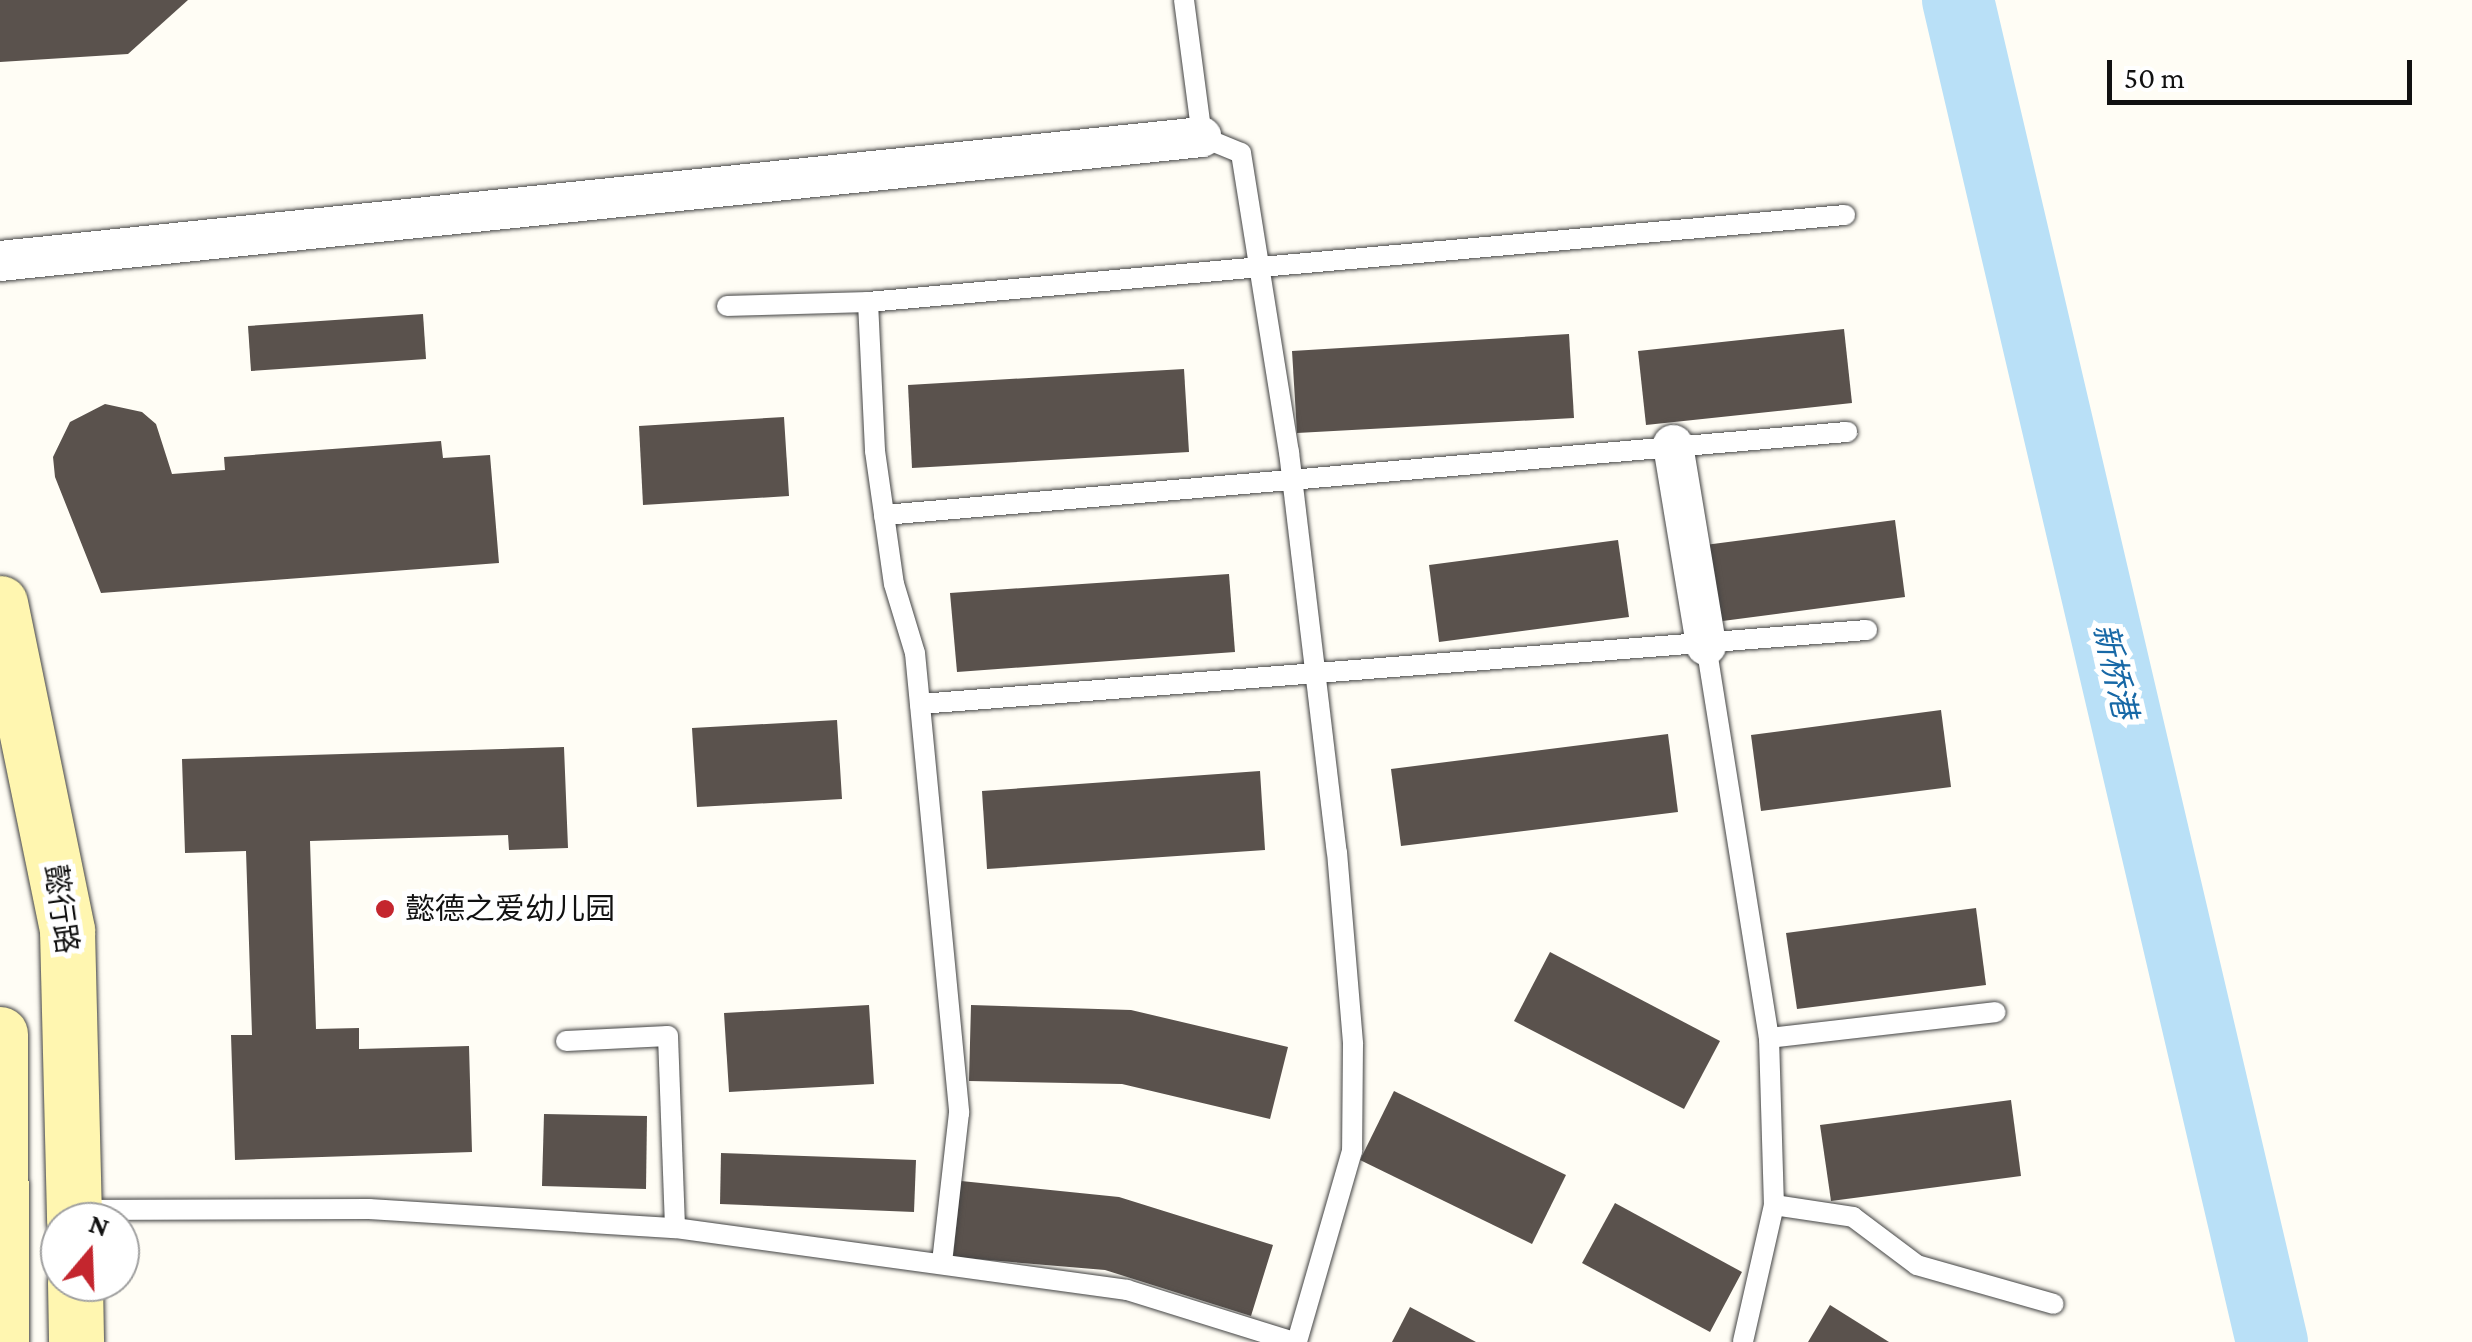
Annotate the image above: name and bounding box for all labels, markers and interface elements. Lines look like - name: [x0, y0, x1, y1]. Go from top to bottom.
- scale bar: [2112, 40, 2417, 102]
- text: 50 m: [2124, 61, 2185, 94]
- water label: 新桥港: [2085, 620, 2145, 722]
- street label: 懿行路: [37, 862, 85, 956]
- place label: 懿德之爱幼儿园: [405, 891, 615, 927]
- marker: 懿德之爱幼儿园: [374, 898, 396, 920]
- north arrow: [40, 1202, 140, 1302]
- text: N: [85, 1207, 113, 1243]

